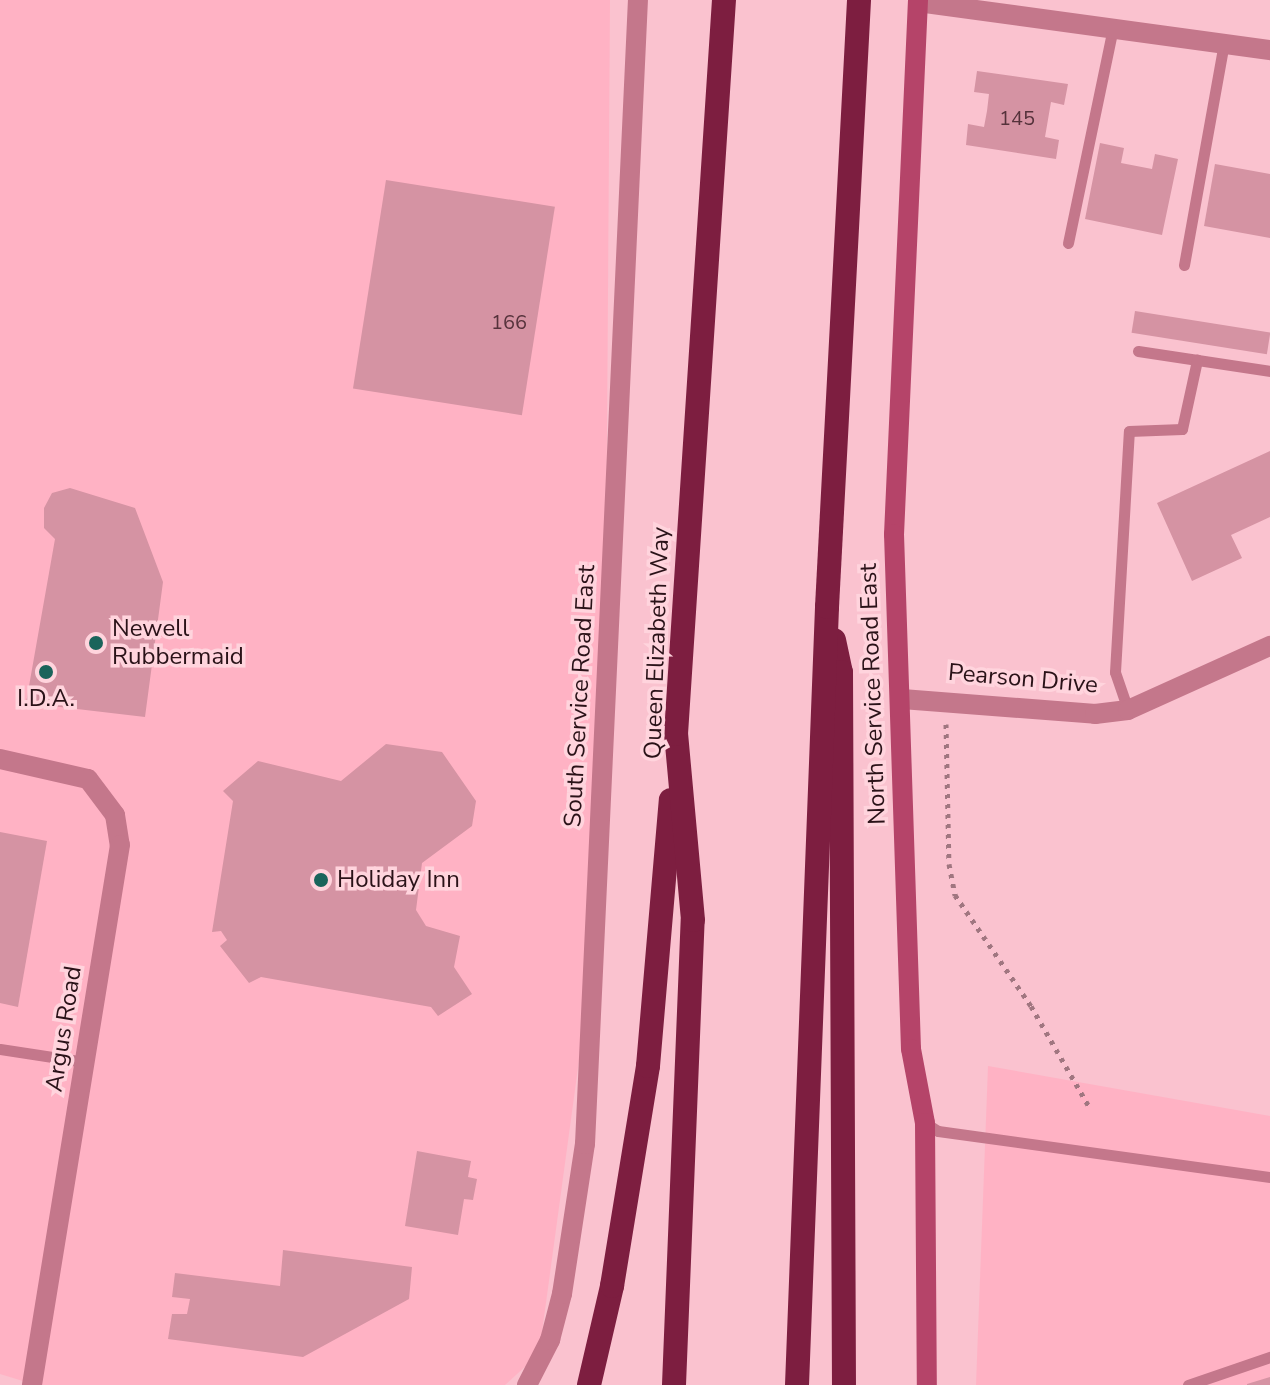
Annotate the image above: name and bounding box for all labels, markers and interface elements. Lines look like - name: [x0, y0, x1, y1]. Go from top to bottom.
- house number: 145: [999, 106, 1035, 130]
- house number: 166: [491, 310, 527, 334]
- street label: Queen Elizabeth Way: [639, 526, 675, 760]
- street label: North Service Road East: [854, 563, 892, 825]
- street label: South Service Road East: [559, 564, 601, 828]
- place label: Newell Rubbermaid: [112, 615, 244, 671]
- marker: Newell Rubbermaid: [87, 634, 105, 652]
- street label: Pearson Drive: [947, 658, 1099, 700]
- marker: I.D.A.: [37, 663, 55, 681]
- place label: I.D.A.: [17, 685, 75, 713]
- place label: Holiday Inn: [337, 866, 460, 894]
- marker: Holiday Inn: [312, 871, 330, 889]
- street label: Argus Road: [40, 964, 88, 1094]

